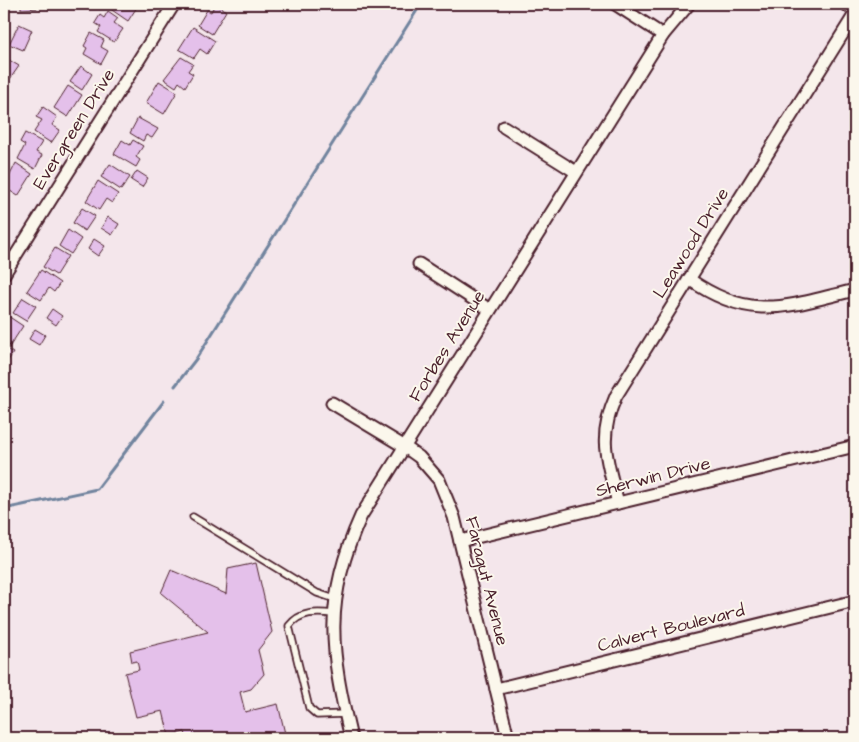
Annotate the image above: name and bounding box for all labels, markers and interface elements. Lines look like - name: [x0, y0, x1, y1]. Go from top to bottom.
- street label: Evergreen Drive: [27, 64, 122, 195]
- street label: Leawood Drive: [647, 183, 735, 303]
- street label: Forbes Avenue: [403, 285, 491, 407]
- street label: Sherwin Drive: [593, 451, 713, 503]
- street label: Faragut Avenue: [458, 514, 515, 649]
- street label: Calvert Boulevard: [595, 598, 747, 658]

